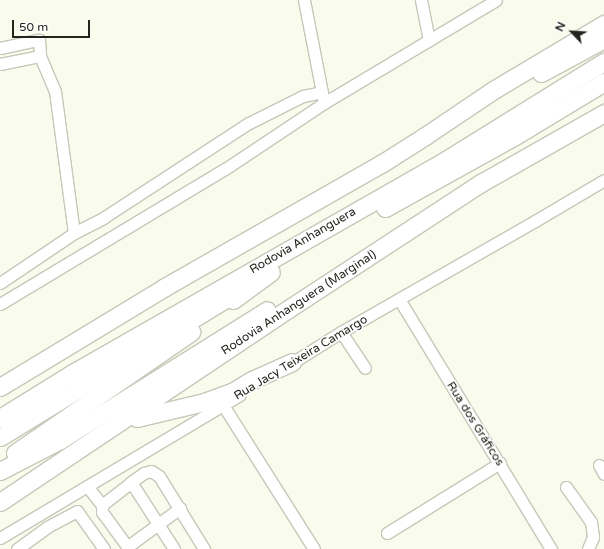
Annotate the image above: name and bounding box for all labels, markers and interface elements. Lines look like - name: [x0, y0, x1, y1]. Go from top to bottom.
- scale bar: [14, 12, 92, 38]
- north arrow: [552, 12, 592, 52]
- text: 50 m: [19, 20, 48, 34]
- text: N: [553, 20, 568, 33]
- street label: Rodovia Anhanguera: [247, 205, 359, 277]
- street label: Rodovia Anhanguera (Marginal): [219, 248, 379, 358]
- street label: Rua Jacy Teixeira Camargo: [232, 312, 370, 404]
- street label: Rua dos Gráficos: [443, 379, 507, 469]

